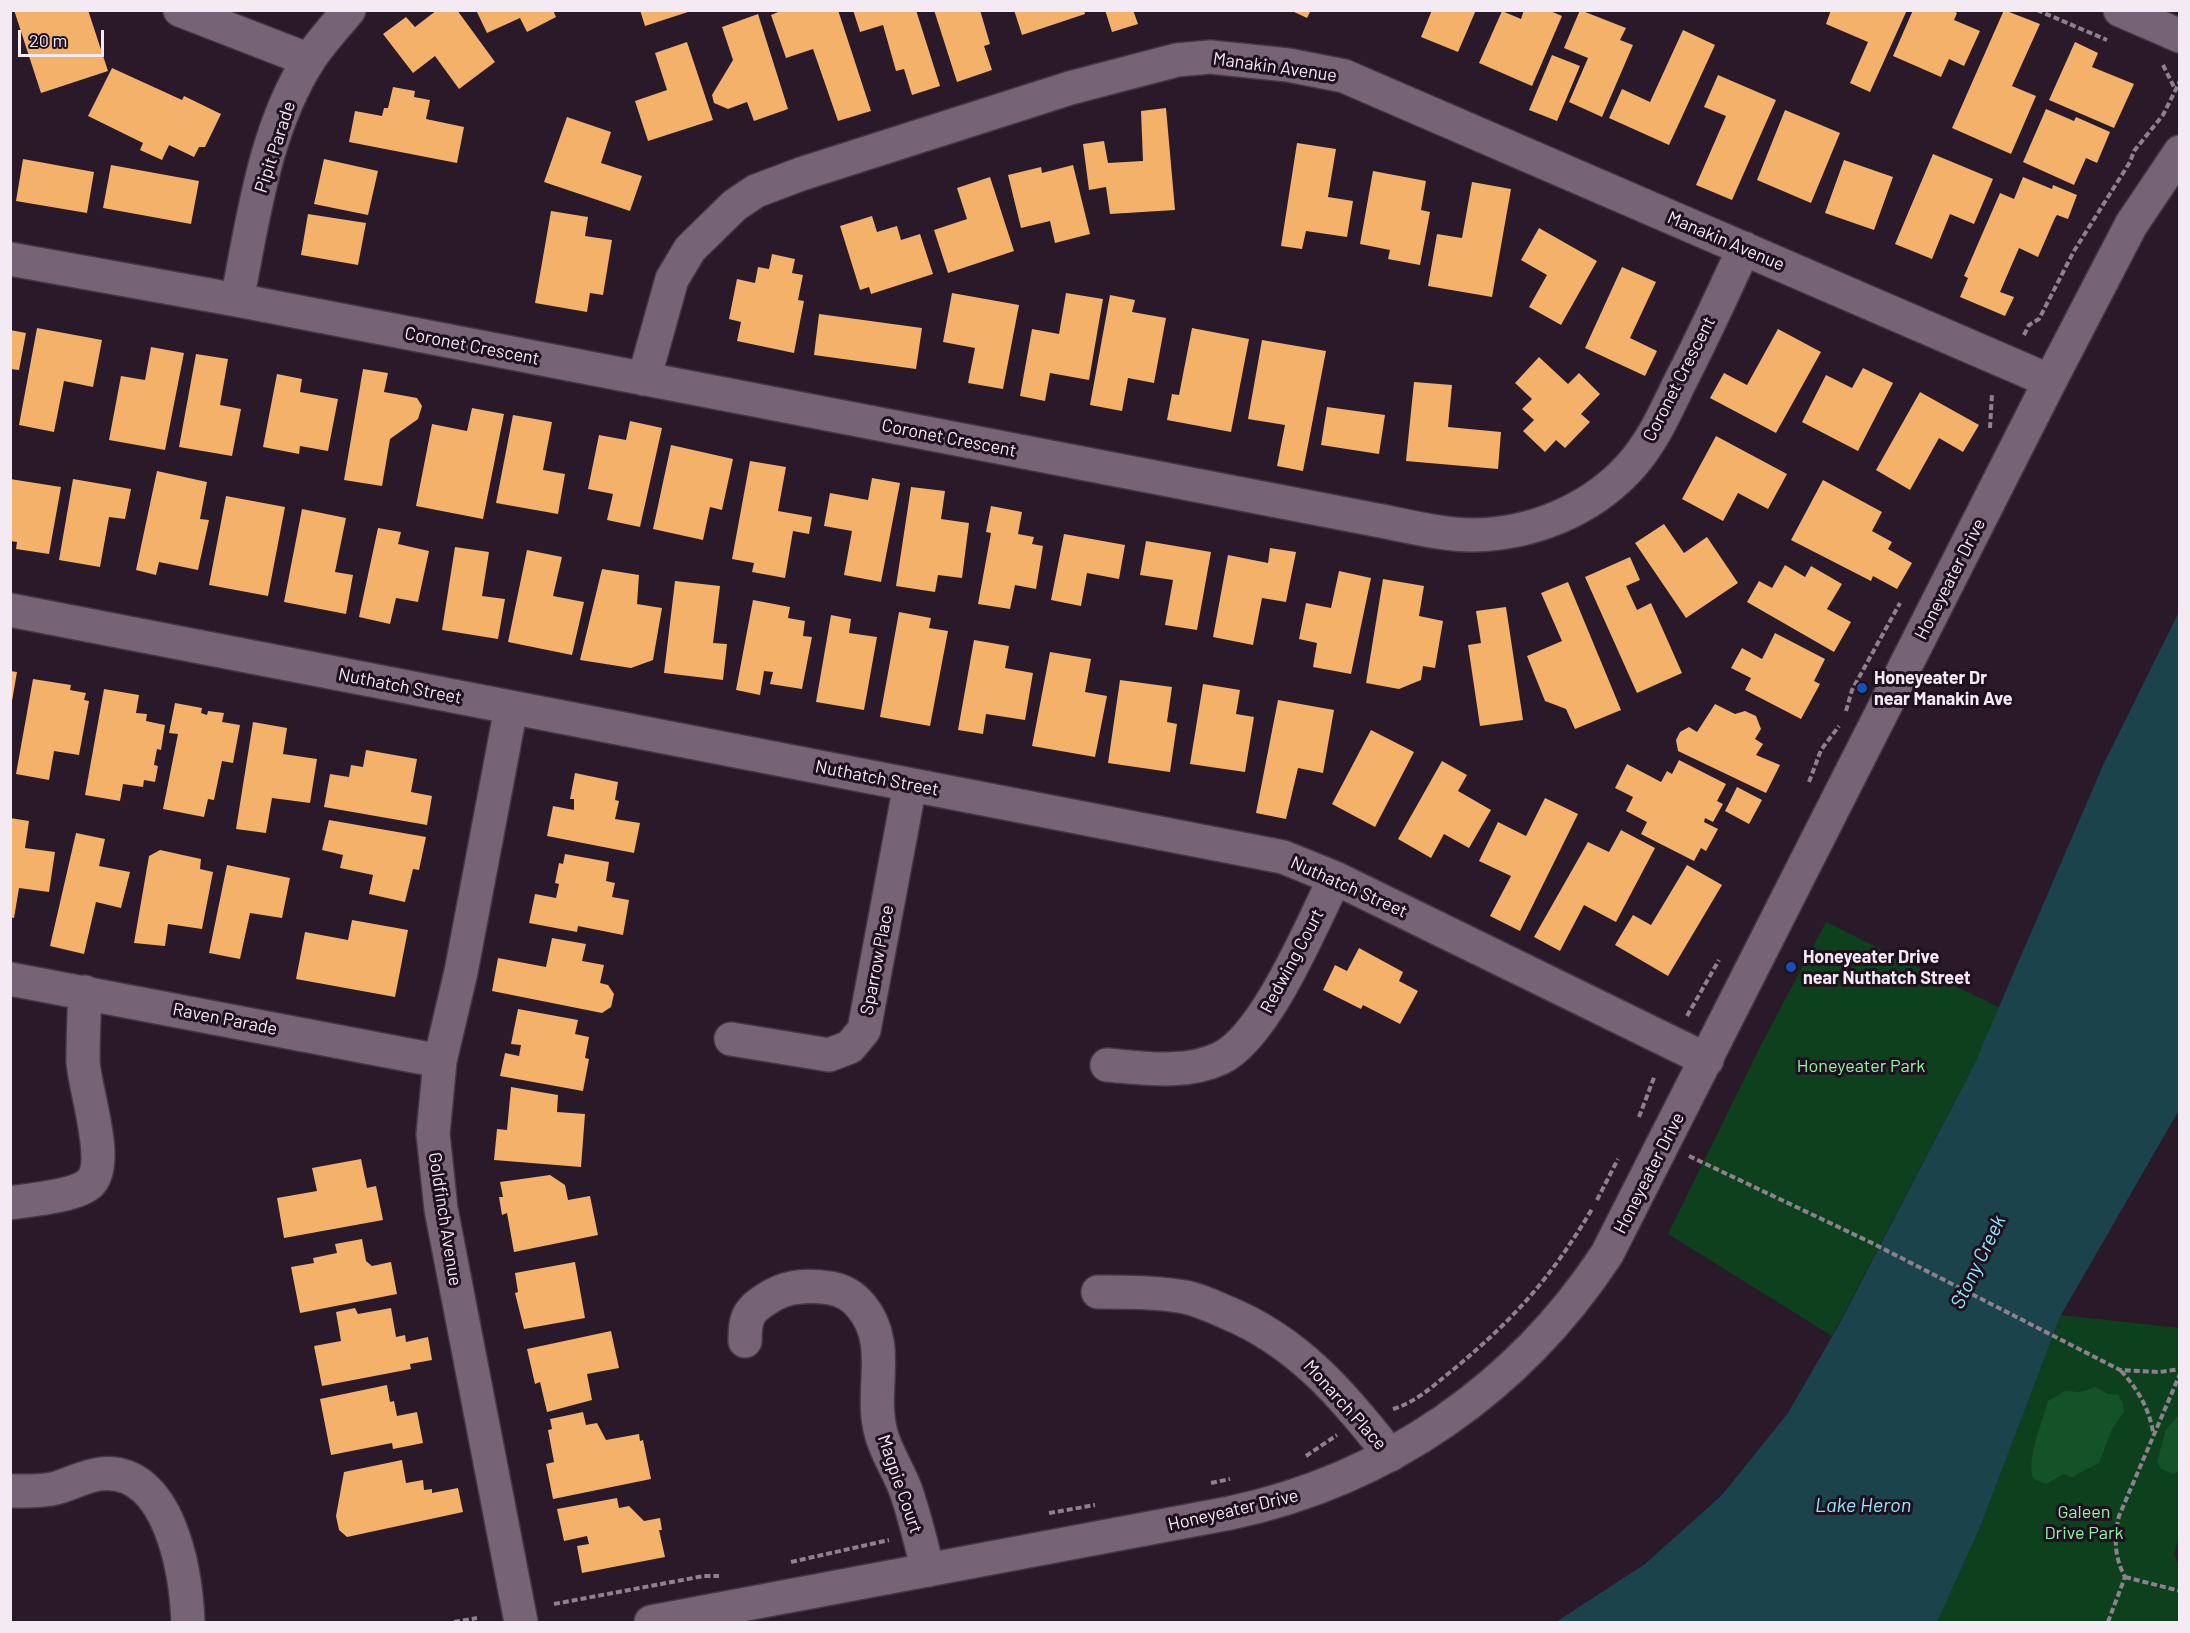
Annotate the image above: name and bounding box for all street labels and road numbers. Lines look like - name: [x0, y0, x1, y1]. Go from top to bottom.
- street label: Manakin Avenue: [1212, 48, 1338, 86]
- street label: Pipit Parade: [250, 99, 300, 195]
- street label: Manakin Avenue: [1664, 207, 1788, 275]
- street label: Coronet Crescent: [1638, 313, 1720, 445]
- street label: Coronet Crescent: [403, 322, 541, 370]
- street label: Coronet Crescent: [880, 414, 1018, 462]
- street label: Honeyeater Drive: [1910, 515, 1990, 643]
- street label: Nuthatch Street: [336, 663, 464, 709]
- street label: Nuthatch Street: [813, 755, 941, 801]
- street label: Nuthatch Street: [1287, 852, 1411, 922]
- street label: Sparrow Place: [856, 903, 898, 1017]
- street label: Redwing Court: [1256, 905, 1328, 1017]
- street label: Raven Parade: [171, 998, 279, 1040]
- street label: Honeyeater Drive: [1609, 1109, 1689, 1237]
- street label: Goldfinch Avenue: [424, 1151, 466, 1287]
- street label: Monarch Place: [1299, 1356, 1391, 1454]
- street label: Magpie Court: [873, 1432, 927, 1536]
- street label: Honeyeater Drive: [1166, 1484, 1300, 1536]

